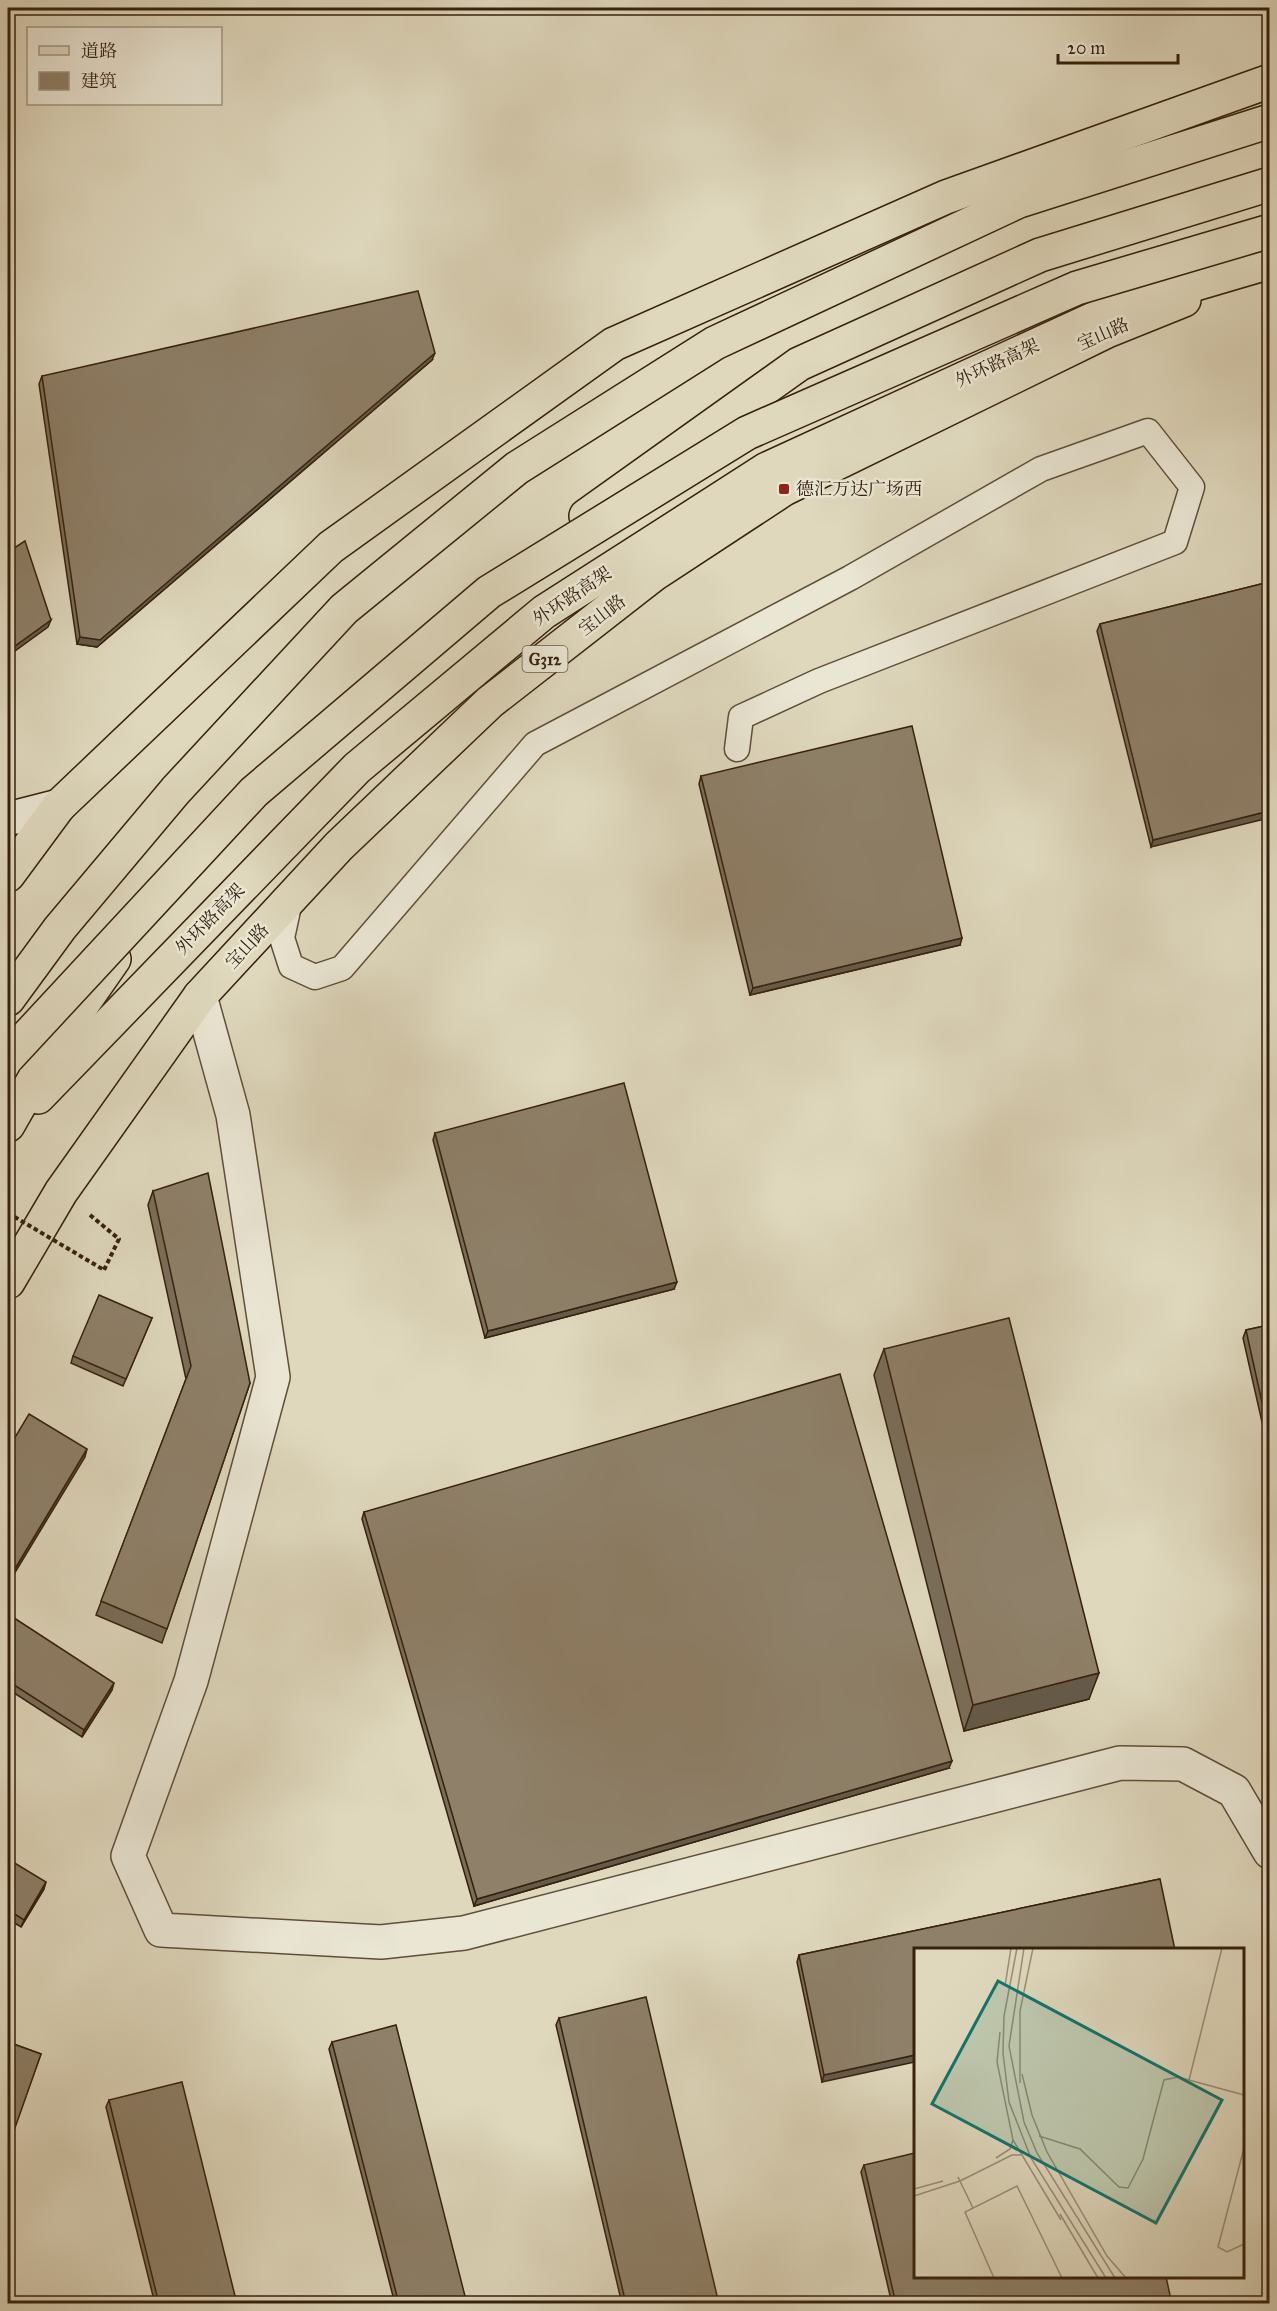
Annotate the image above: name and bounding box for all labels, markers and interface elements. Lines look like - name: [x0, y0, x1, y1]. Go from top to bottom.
- legend: [27, 27, 222, 105]
- scale bar: [1058, 27, 1178, 65]
- text: 20 m: [1067, 37, 1105, 59]
- text: 道路: [81, 40, 117, 62]
- text: 建筑: [81, 70, 117, 92]
- street label: 宝山路: [1074, 313, 1132, 355]
- street label: 外环路高架: [952, 334, 1042, 392]
- place label: 德汇万达广场西: [796, 478, 922, 500]
- marker: 德汇万达广场西: [777, 482, 791, 496]
- street label: 外环路高架: [529, 562, 615, 630]
- street label: 宝山路: [574, 590, 630, 640]
- road number: G312: [522, 646, 568, 672]
- street label: 外环路高架: [171, 879, 249, 959]
- street label: 宝山路: [221, 919, 273, 973]
- inset map: [914, 1948, 1244, 2278]

